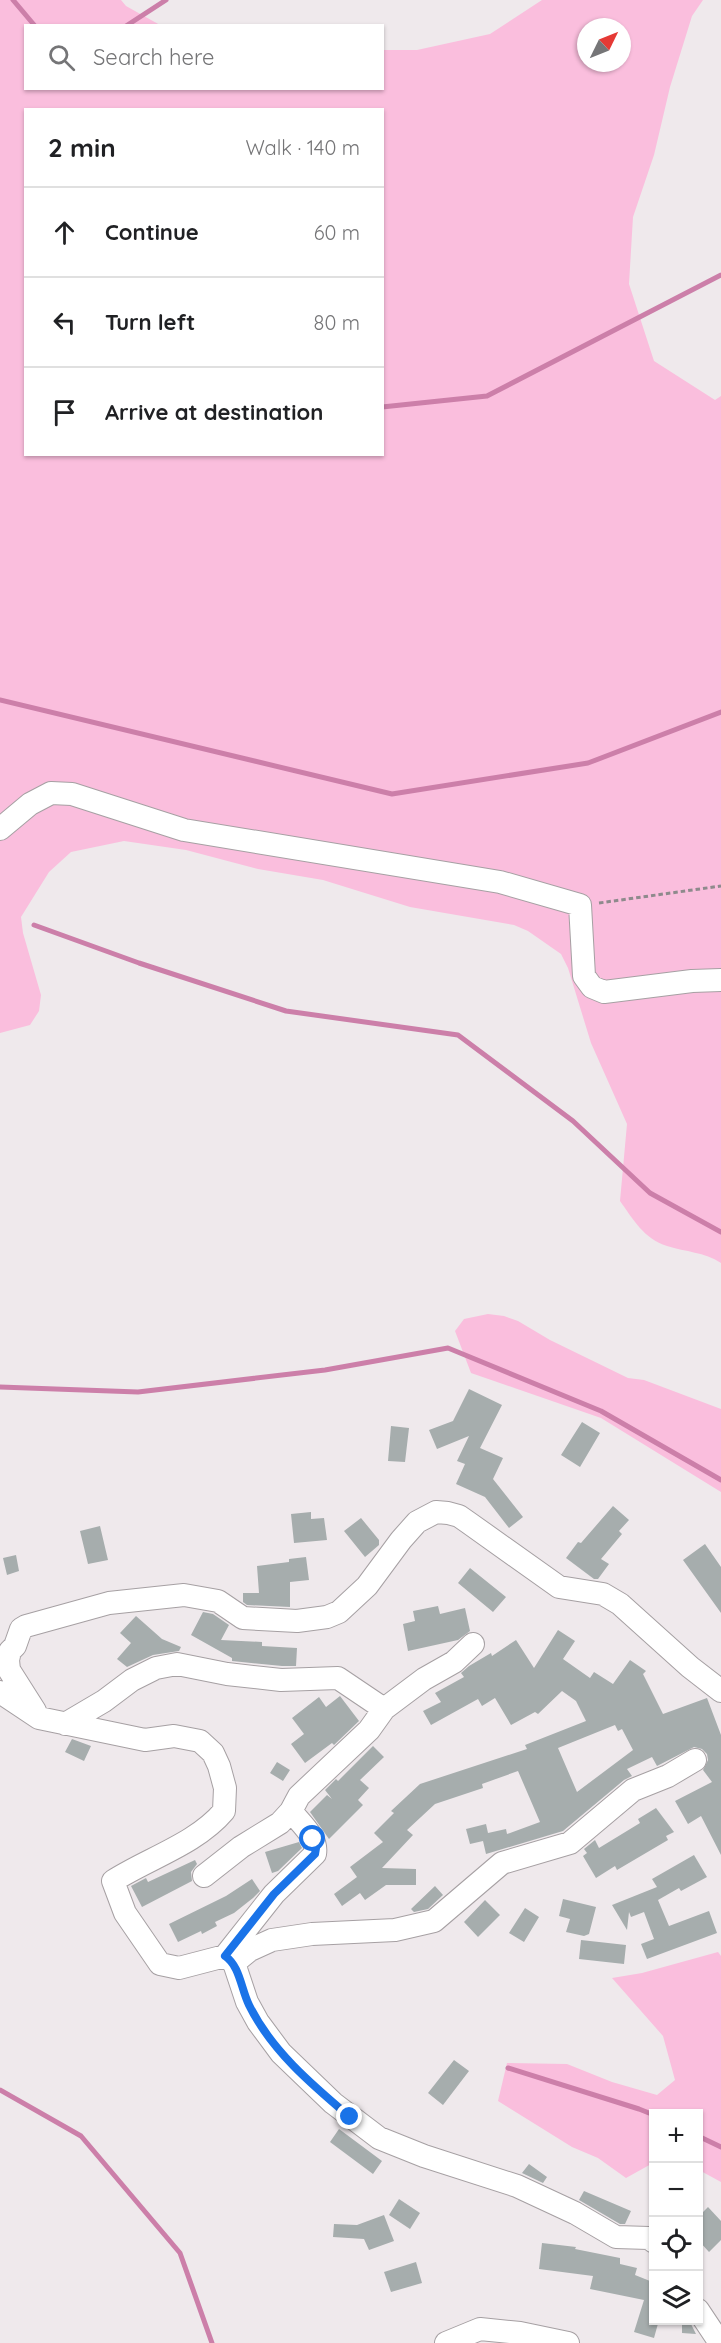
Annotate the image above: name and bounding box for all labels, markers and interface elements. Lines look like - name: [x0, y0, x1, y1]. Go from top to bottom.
- north arrow: [577, 18, 631, 72]
- search box: [24, 24, 384, 90]
- icon: search: [45, 41, 78, 74]
- text: Search here: [93, 43, 214, 71]
- text: 2 min: [48, 131, 116, 164]
- text: Walk · 140 m: [245, 135, 360, 160]
- icon: ahead: [48, 216, 81, 249]
- text: Continue: [105, 218, 199, 246]
- text: 60 m: [314, 220, 360, 245]
- icon: left: [48, 306, 81, 339]
- text: Turn left: [105, 308, 195, 336]
- text: 80 m: [314, 310, 360, 335]
- icon: arrive: [48, 396, 81, 429]
- text: Arrive at destination: [105, 398, 323, 426]
- route start: [299, 1825, 325, 1851]
- route end: [336, 2103, 362, 2129]
- map controls: [649, 2109, 703, 2325]
- button: +: [649, 2109, 703, 2163]
- button: −: [649, 2163, 703, 2217]
- button: locate: [649, 2217, 703, 2271]
- button: layers: [649, 2271, 703, 2325]

